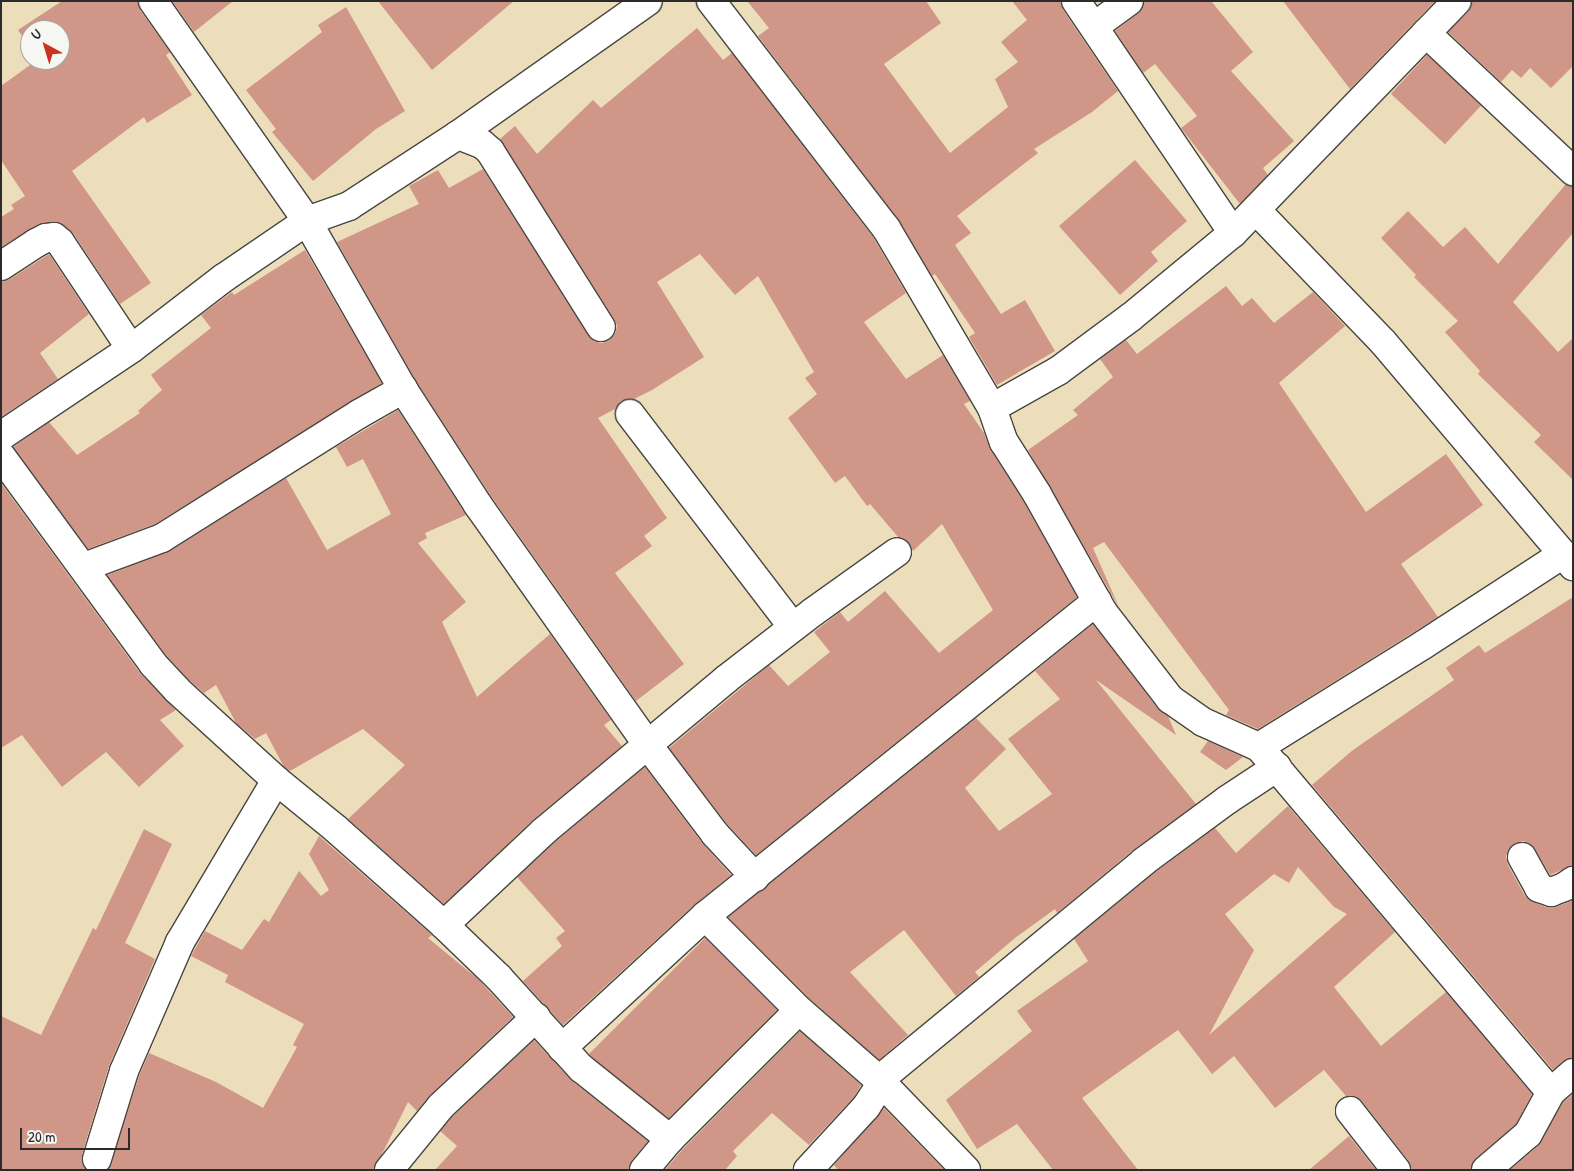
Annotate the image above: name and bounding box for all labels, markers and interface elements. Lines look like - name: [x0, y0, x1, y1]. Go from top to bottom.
- north arrow: [20, 20, 70, 70]
- text: U: [27, 24, 45, 44]
- scale bar: [22, 1118, 132, 1150]
- text: 20 m: [28, 1126, 55, 1147]

